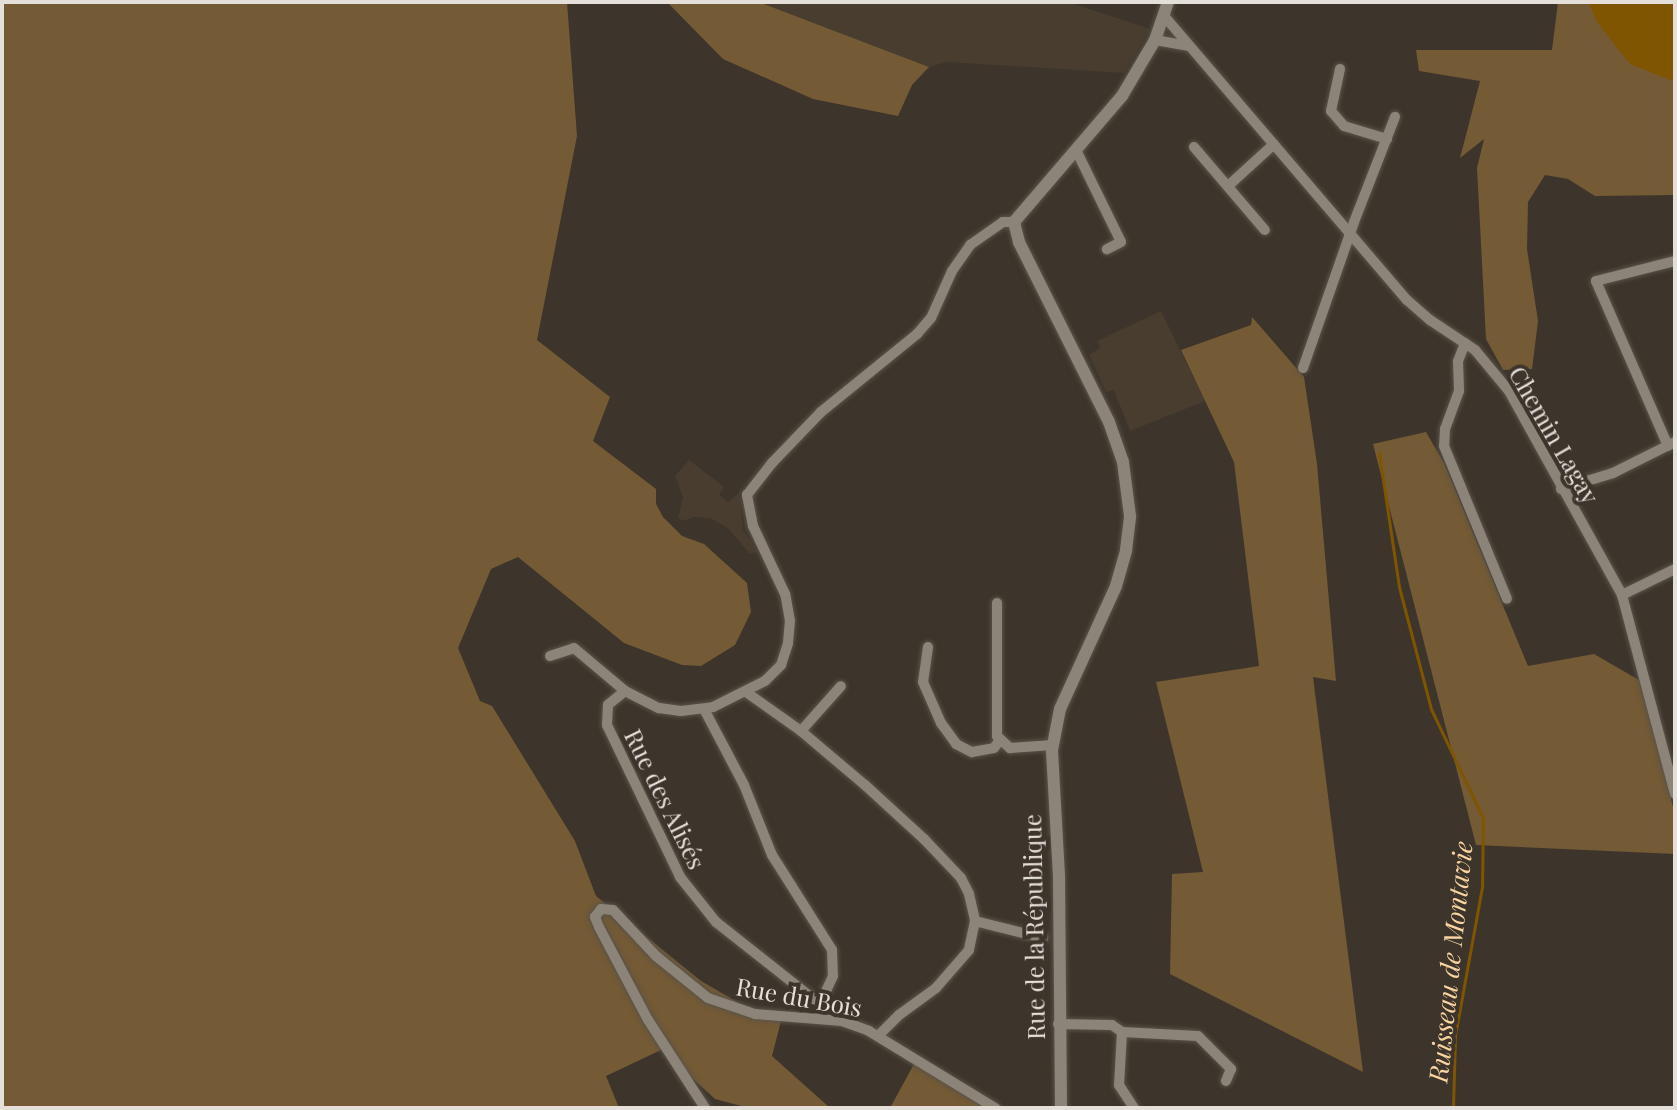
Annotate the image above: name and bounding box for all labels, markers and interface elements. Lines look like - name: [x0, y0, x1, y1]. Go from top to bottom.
- street label: Chemin Lagay: [1503, 361, 1605, 509]
- street label: Rue des Alisés: [619, 724, 711, 874]
- street label: Rue de la République: [1018, 813, 1050, 1041]
- water label: Ruisseau de Montavie: [1422, 840, 1478, 1084]
- street label: Rue du Bois: [734, 972, 864, 1022]

